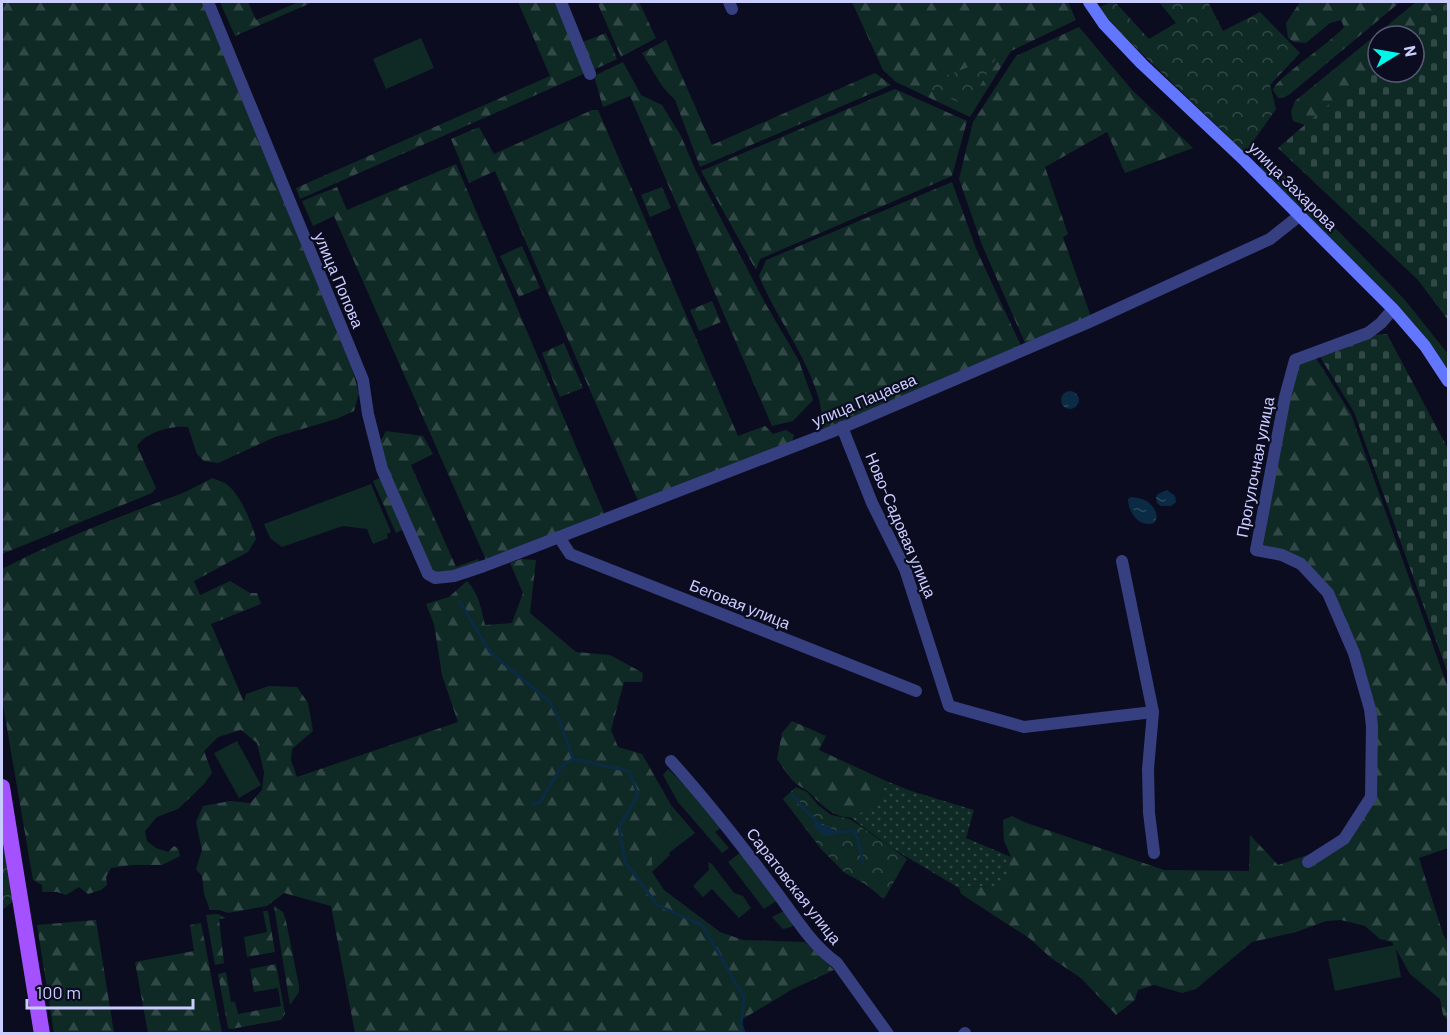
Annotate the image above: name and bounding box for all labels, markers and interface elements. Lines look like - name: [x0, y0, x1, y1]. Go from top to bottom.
- north arrow: [1366, 24, 1426, 84]
- text: N: [1401, 44, 1422, 58]
- street label: улица Захарова: [1245, 137, 1342, 234]
- street label: улица Попова: [311, 229, 368, 331]
- street label: улица Пацаева: [809, 369, 919, 430]
- street label: Прогулочная улица: [1232, 395, 1277, 539]
- street label: Ново-Садовая улица: [862, 449, 941, 600]
- street label: Беговая улица: [687, 575, 793, 632]
- street label: Саратовская улица: [743, 824, 846, 948]
- scale bar: [27, 972, 194, 1010]
- text: 100 m: [36, 981, 81, 1003]

